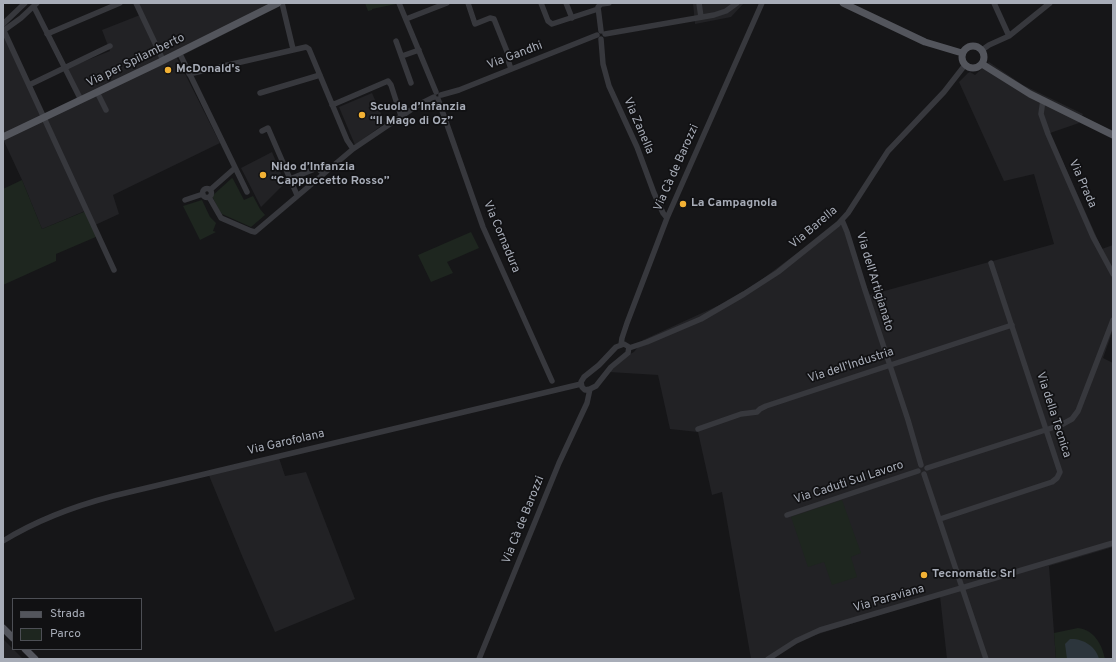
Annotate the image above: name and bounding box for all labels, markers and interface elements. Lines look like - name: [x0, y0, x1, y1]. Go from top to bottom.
- street label: Via per Spilamberto: [85, 31, 187, 91]
- street label: Via Gandhi: [485, 39, 545, 73]
- place label: McDonald's: [176, 63, 240, 77]
- marker: McDonald's: [163, 65, 173, 75]
- street label: Via Zanella: [620, 95, 656, 157]
- place label: Scuola d’Infanzia “Il Mago di Oz”: [370, 101, 466, 129]
- marker: Scuola d’Infanzia “Il Mago di Oz”: [357, 110, 367, 120]
- street label: Via Cà de Barozzi: [651, 122, 703, 214]
- street label: Via Prada: [1065, 158, 1099, 210]
- place label: Nido d’Infanzia “Cappuccetto Rosso”: [271, 161, 389, 189]
- marker: Nido d’Infanzia “Cappuccetto Rosso”: [258, 170, 268, 180]
- place label: La Campagnola: [691, 197, 777, 211]
- street label: Via Cornadura: [479, 199, 523, 275]
- marker: La Campagnola: [678, 199, 688, 209]
- street label: Via Barella: [787, 204, 841, 252]
- street label: Via dell'Artigianato: [852, 231, 896, 333]
- street label: Via dell’Industria: [806, 345, 896, 387]
- street label: Via della Tecnica: [1032, 370, 1074, 460]
- street label: Via Garofolana: [246, 427, 326, 459]
- street label: Via Caduti Sul Lavoro: [792, 458, 906, 508]
- street label: Via Cà de Barozzi: [500, 474, 548, 566]
- place label: Tecnomatic Srl: [932, 568, 1016, 582]
- marker: Tecnomatic Srl: [919, 570, 929, 580]
- street label: Via Paraviana: [852, 582, 926, 616]
- legend: [12, 598, 142, 650]
- text: Strada: [50, 606, 85, 622]
- text: Parco: [50, 626, 81, 642]

